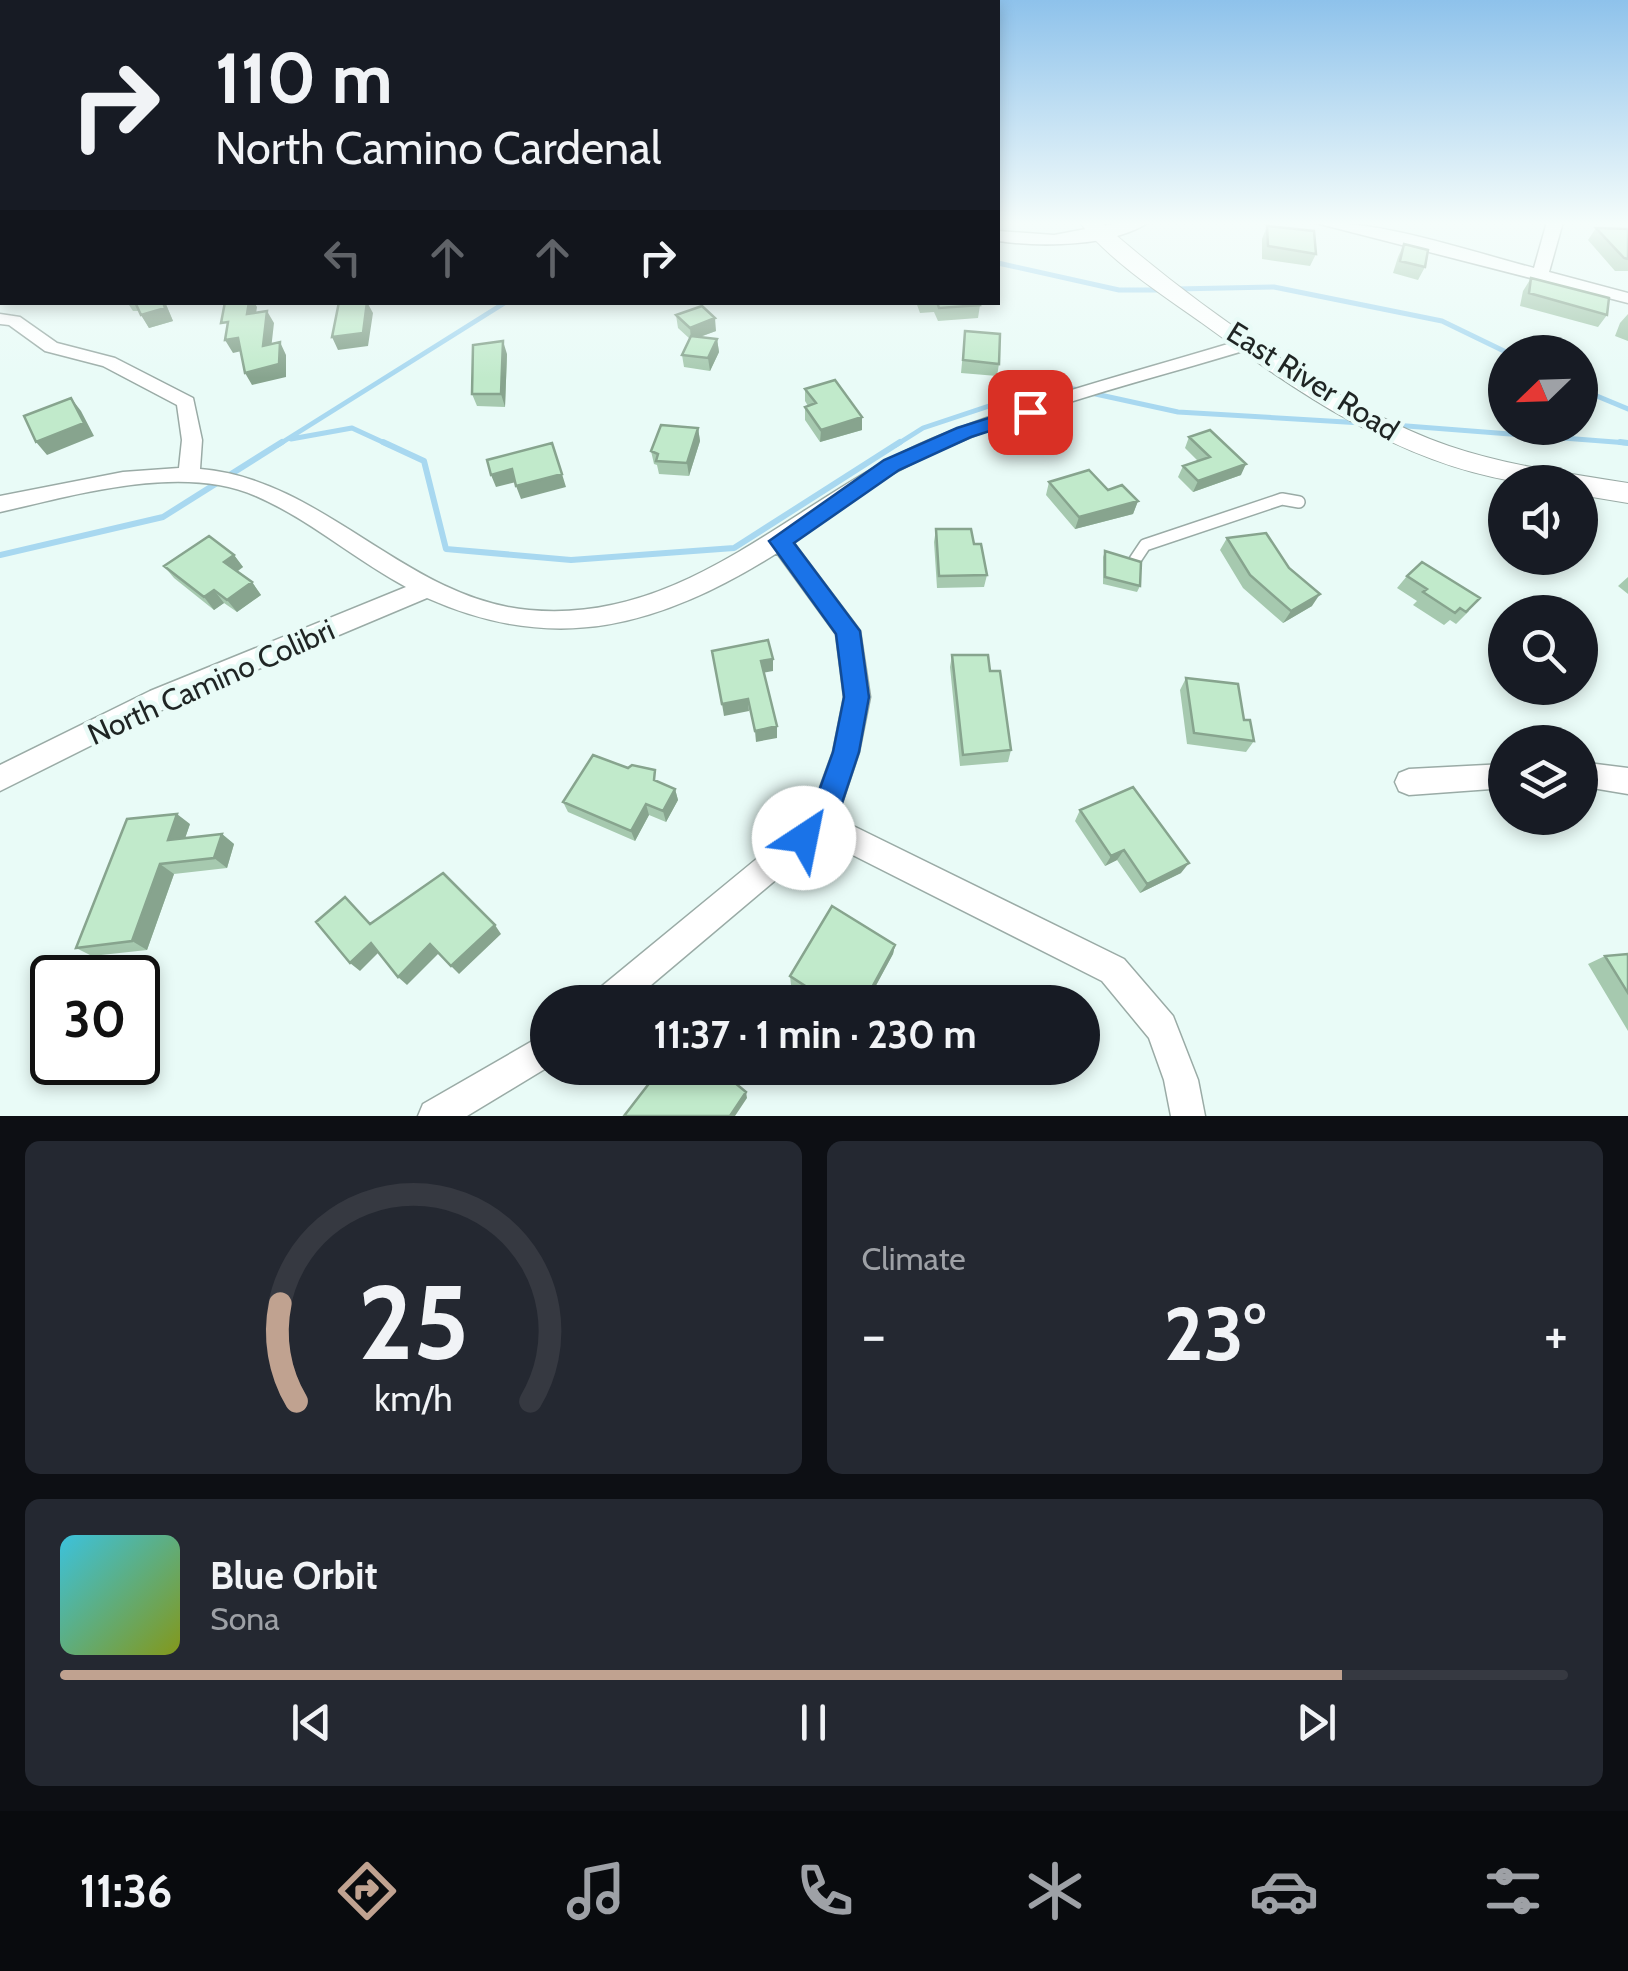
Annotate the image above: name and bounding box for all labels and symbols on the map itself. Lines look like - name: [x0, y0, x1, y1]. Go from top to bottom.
- street label: East River Road: [1220, 313, 1406, 449]
- north arrow: [1488, 335, 1598, 445]
- pin: [988, 370, 1073, 455]
- street label: North Camino Colibri: [82, 611, 340, 753]
- position arrow: [752, 786, 856, 890]
- speed limit sign: 30: [30, 955, 160, 1085]

